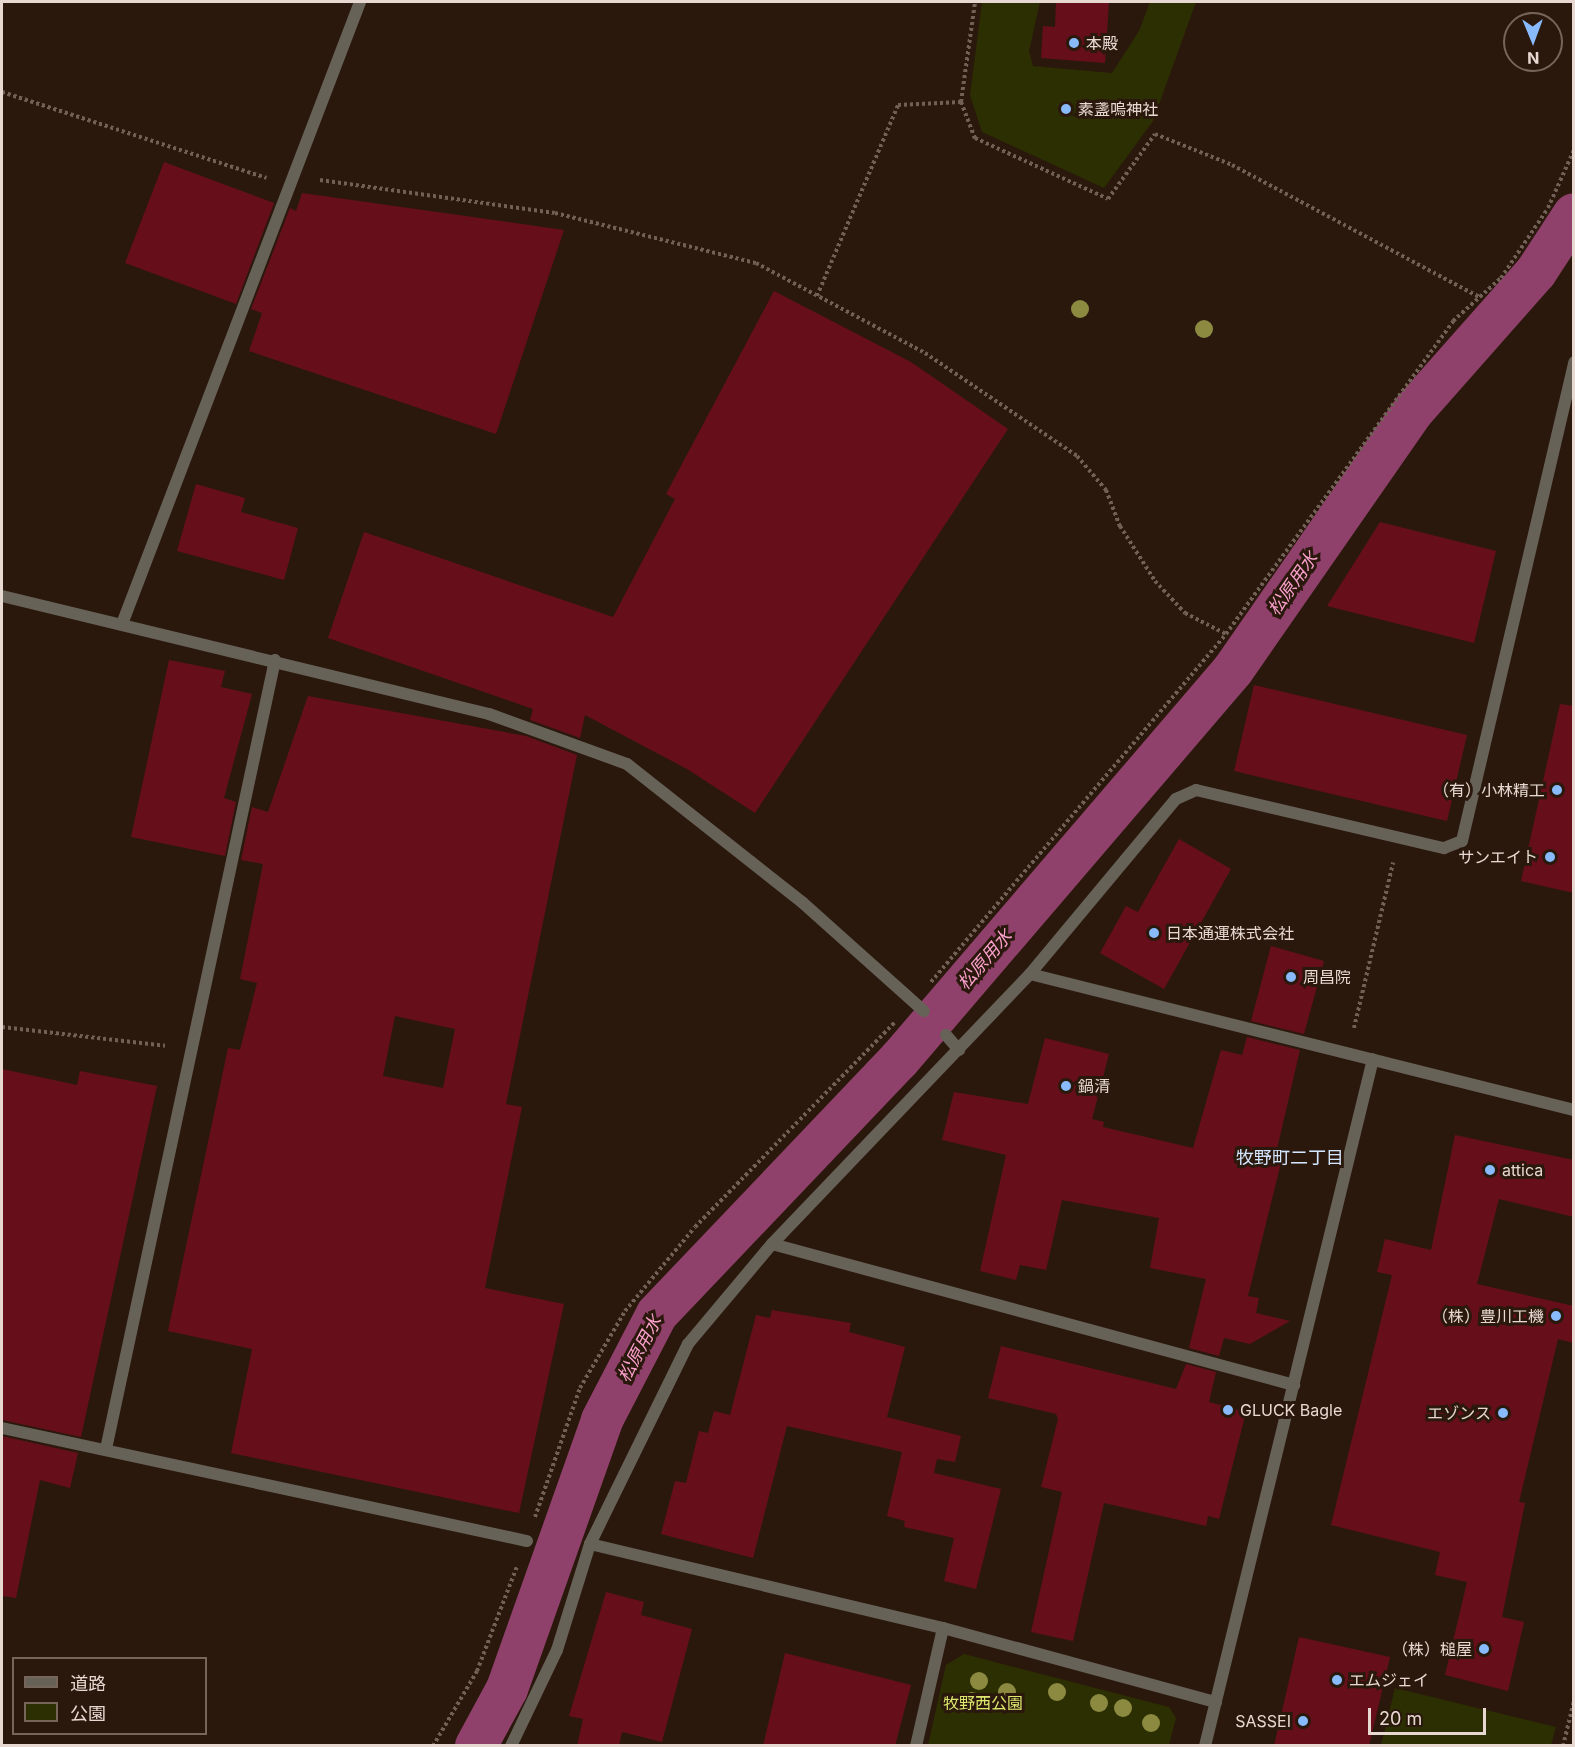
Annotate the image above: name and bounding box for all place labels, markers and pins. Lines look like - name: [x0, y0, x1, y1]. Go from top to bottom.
- place label: 本殿: [1086, 33, 1118, 53]
- marker: 本殿: [1067, 36, 1081, 50]
- place label: 素盞嗚神社: [1078, 99, 1158, 119]
- marker: 素盞嗚神社: [1059, 102, 1073, 116]
- place label: （有）小林精工: [1433, 780, 1545, 800]
- marker: （有）小林精工: [1550, 783, 1564, 797]
- place label: サンエイト: [1458, 847, 1538, 867]
- marker: サンエイト: [1543, 850, 1557, 864]
- place label: 日本通運株式会社: [1166, 923, 1294, 943]
- marker: 日本通運株式会社: [1147, 926, 1161, 940]
- place label: 周昌院: [1303, 967, 1351, 987]
- marker: 周昌院: [1284, 970, 1298, 984]
- place label: 鍋清: [1078, 1076, 1110, 1096]
- marker: 鍋清: [1059, 1079, 1073, 1093]
- place label: attica: [1502, 1160, 1543, 1180]
- marker: attica: [1483, 1163, 1497, 1177]
- place label: （株）豊川工機: [1432, 1306, 1544, 1326]
- marker: （株）豊川工機: [1549, 1309, 1563, 1323]
- place label: GLUCK Bagle: [1240, 1400, 1342, 1420]
- marker: GLUCK Bagle: [1221, 1403, 1235, 1417]
- place label: エゾンス: [1427, 1403, 1491, 1423]
- marker: エゾンス: [1496, 1406, 1510, 1420]
- place label: （株）槌屋: [1392, 1639, 1472, 1659]
- marker: （株）槌屋: [1477, 1642, 1491, 1656]
- place label: エムジェイ: [1349, 1670, 1429, 1690]
- marker: エムジェイ: [1330, 1673, 1344, 1687]
- place label: SASSEI: [1235, 1711, 1291, 1731]
- marker: SASSEI: [1296, 1714, 1310, 1728]

